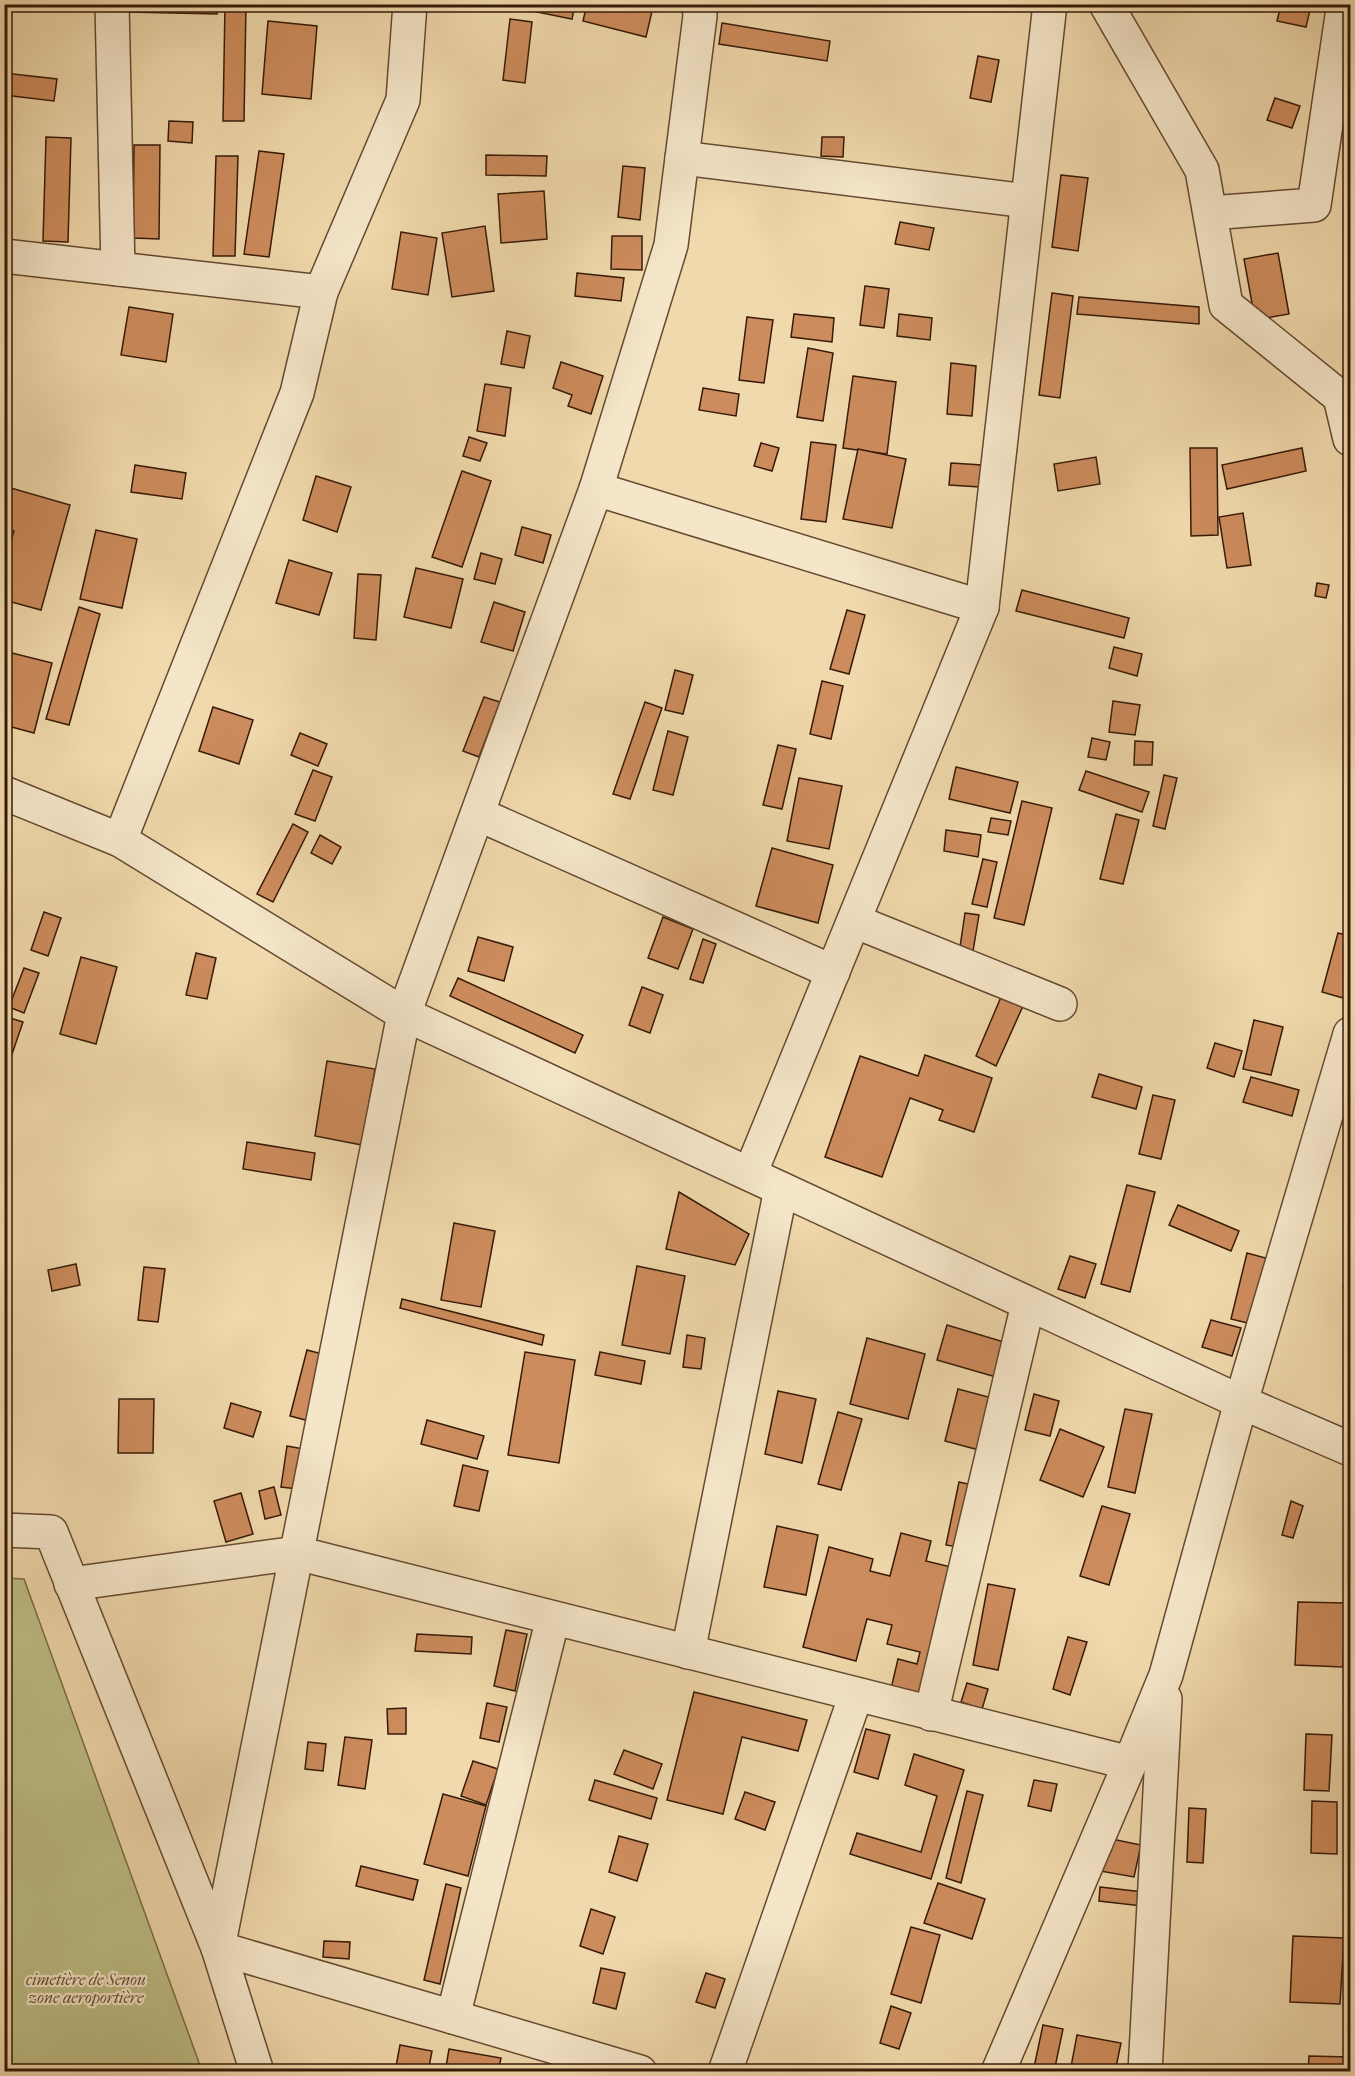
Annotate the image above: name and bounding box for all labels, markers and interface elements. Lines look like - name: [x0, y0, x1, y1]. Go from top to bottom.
- park label: cimetière de Senou zone aeroportière: [26, 1970, 146, 2007]

